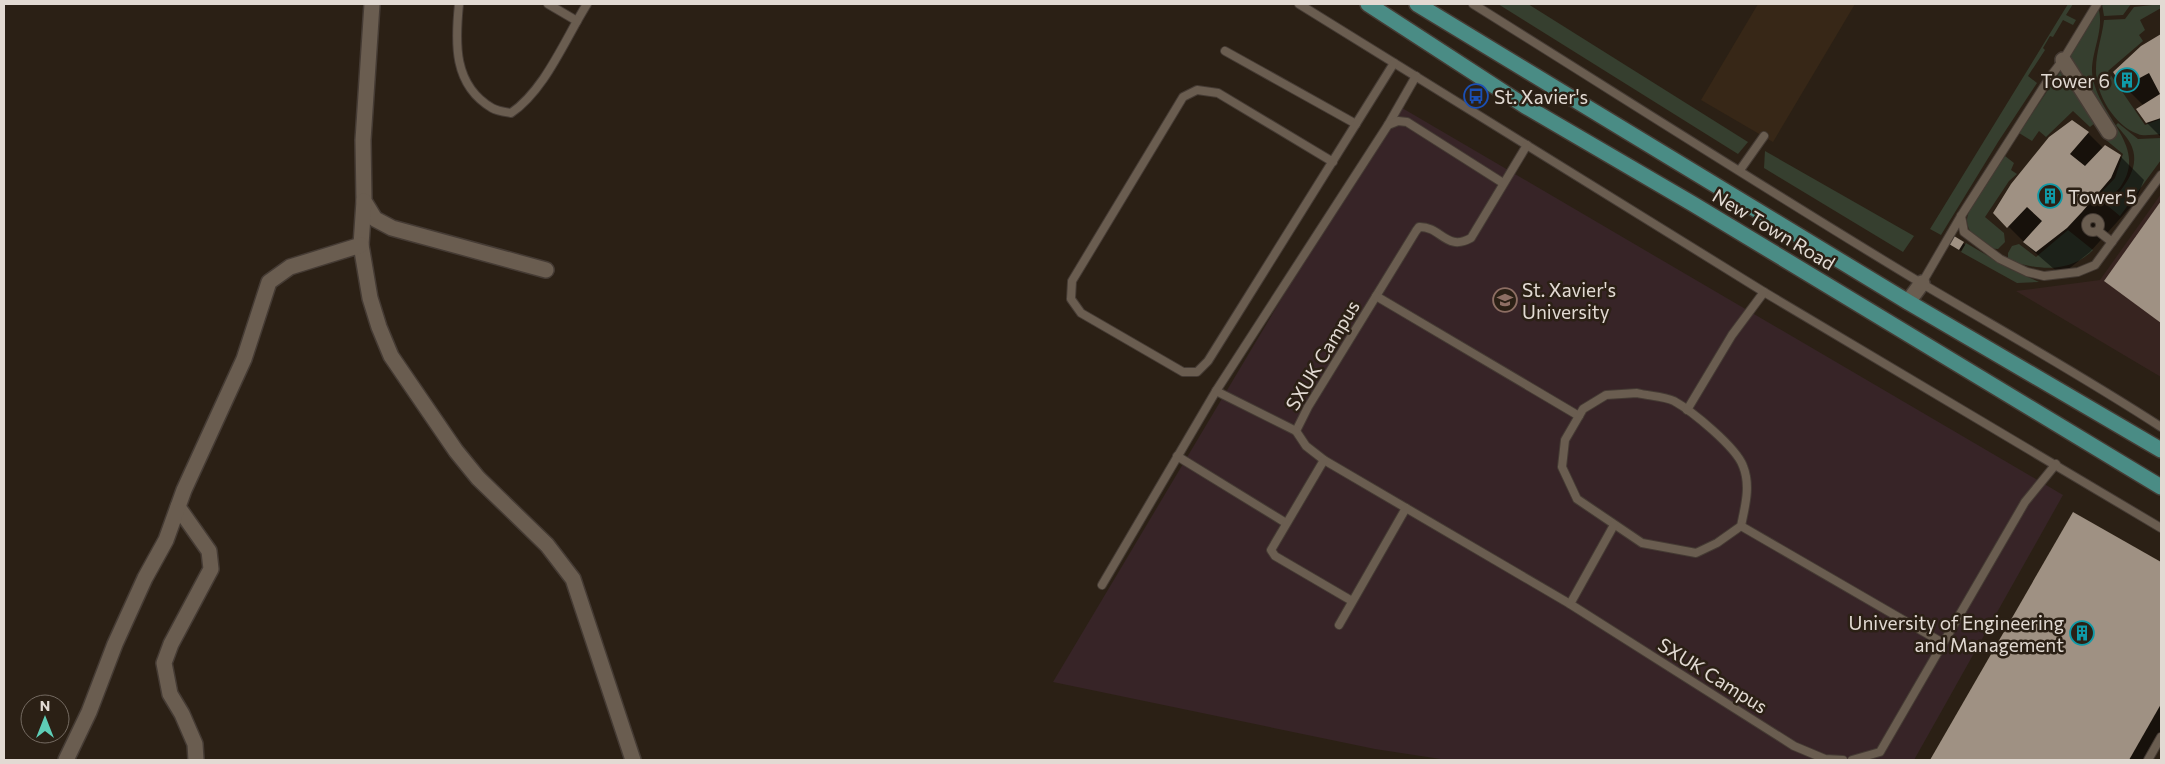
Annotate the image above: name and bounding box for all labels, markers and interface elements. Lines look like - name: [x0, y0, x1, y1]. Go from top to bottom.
- building icon: Tower 6: [2114, 67, 2140, 93]
- place label: Tower 6: [2041, 69, 2110, 92]
- bus stop icon: St. Xavier's: [1463, 83, 1489, 109]
- place label: St. Xavier's: [1494, 85, 1588, 108]
- street label: New Town Road: [1709, 183, 1839, 275]
- building icon: Tower 5: [2037, 183, 2063, 209]
- place label: Tower 5: [2068, 185, 2137, 208]
- place label: St. Xavier's University: [1522, 278, 1616, 323]
- school or university icon: St. Xavier's University: [1492, 287, 1518, 313]
- street label: SXUK Campus: [1280, 296, 1364, 414]
- place label: University of Engineering and Management: [1849, 611, 2064, 656]
- building icon: University of Engineering and Management: [2069, 620, 2095, 646]
- street label: SXUK Campus: [1654, 632, 1772, 718]
- north arrow: [20, 694, 70, 744]
- text: N: [40, 697, 50, 714]

